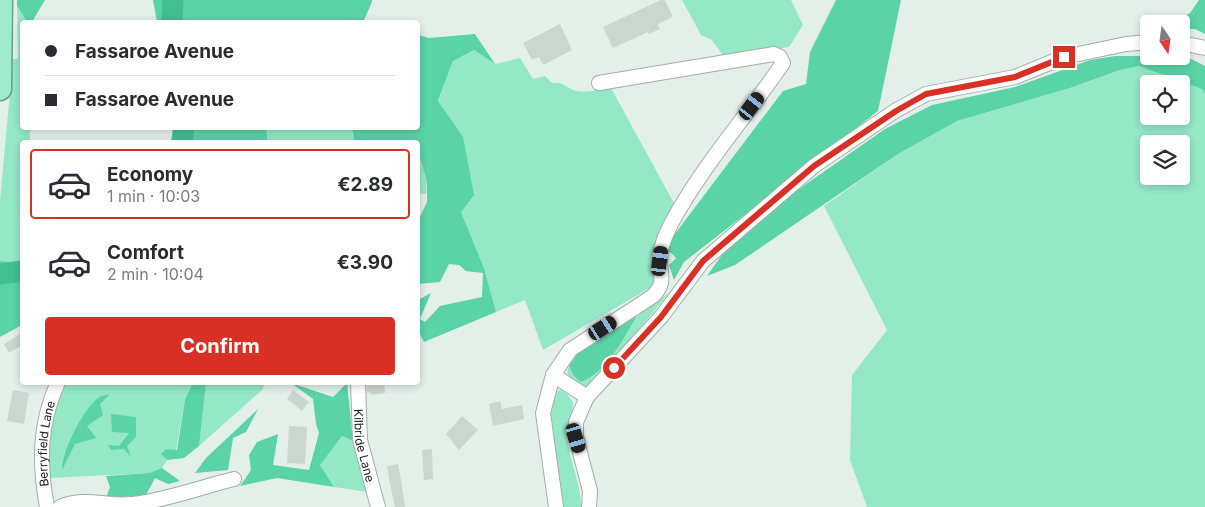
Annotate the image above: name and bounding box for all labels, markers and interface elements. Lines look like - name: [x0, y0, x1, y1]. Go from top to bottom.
- north arrow: [1140, 15, 1190, 65]
- map controls: [1140, 15, 1190, 185]
- text: Fassaroe Avenue: [75, 40, 234, 63]
- route end: [1053, 46, 1075, 68]
- button: locate: [1140, 75, 1190, 125]
- text: Fassaroe Avenue: [75, 88, 234, 111]
- car: [736, 90, 767, 122]
- button: layers: [1140, 135, 1190, 185]
- icon: car: [47, 162, 92, 207]
- text: Economy: [107, 163, 193, 186]
- text: €2.89: [338, 173, 393, 196]
- text: 1 min · 10:03: [107, 186, 200, 206]
- icon: car: [47, 240, 92, 285]
- text: Comfort: [107, 241, 184, 264]
- car: [650, 245, 669, 277]
- text: €3.90: [337, 251, 393, 274]
- text: 2 min · 10:04: [107, 264, 204, 284]
- car: [586, 314, 619, 342]
- button: Confirm: [45, 317, 395, 375]
- route start: [603, 357, 625, 379]
- street label: Berryfield Lane: [34, 399, 58, 487]
- street label: Kilbride Lane: [351, 409, 378, 484]
- car: [564, 421, 587, 455]

